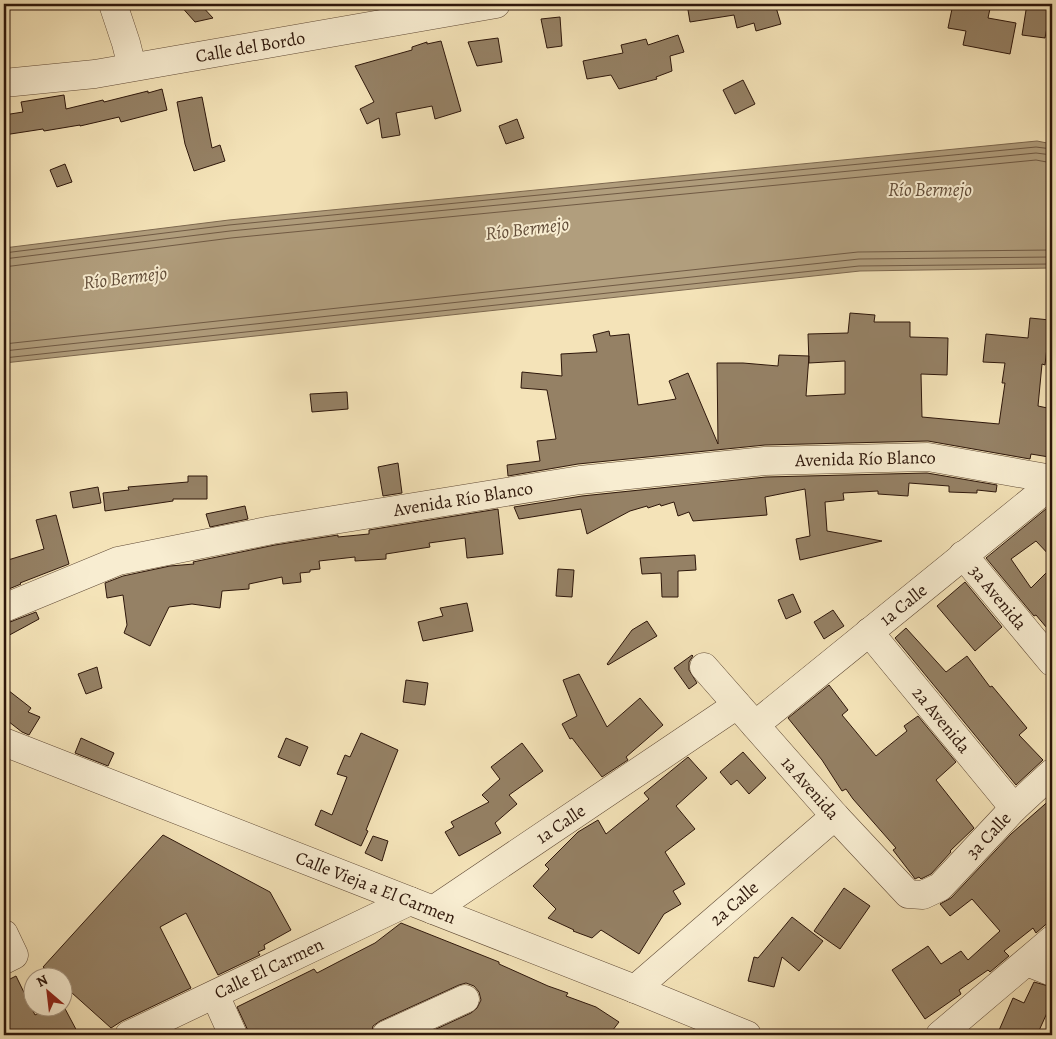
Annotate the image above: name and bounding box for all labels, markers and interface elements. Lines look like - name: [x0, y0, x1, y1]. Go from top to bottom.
- street label: Calle del Bordo: [194, 26, 307, 68]
- water label: Río Bermejo: [888, 177, 972, 203]
- water label: Río Bermejo: [484, 211, 571, 247]
- water label: Río Bermejo: [82, 260, 169, 296]
- street label: Avenida Río Blanco: [794, 445, 938, 472]
- street label: Avenida Río Blanco: [391, 476, 535, 522]
- street label: 3a Avenida: [964, 559, 1033, 636]
- street label: 1a Calle: [875, 578, 932, 631]
- street label: 2a Avenida: [907, 682, 976, 759]
- street label: 1a Avenida: [776, 751, 845, 825]
- street label: 1a Calle: [531, 799, 590, 849]
- street label: 3a Calle: [961, 807, 1016, 864]
- street label: Calle Vieja a El Carmen: [292, 845, 459, 930]
- street label: 2a Calle: [705, 876, 764, 931]
- street label: Calle El Carmen: [210, 932, 328, 1005]
- north arrow: [22, 966, 72, 1016]
- text: N: [33, 970, 51, 992]

